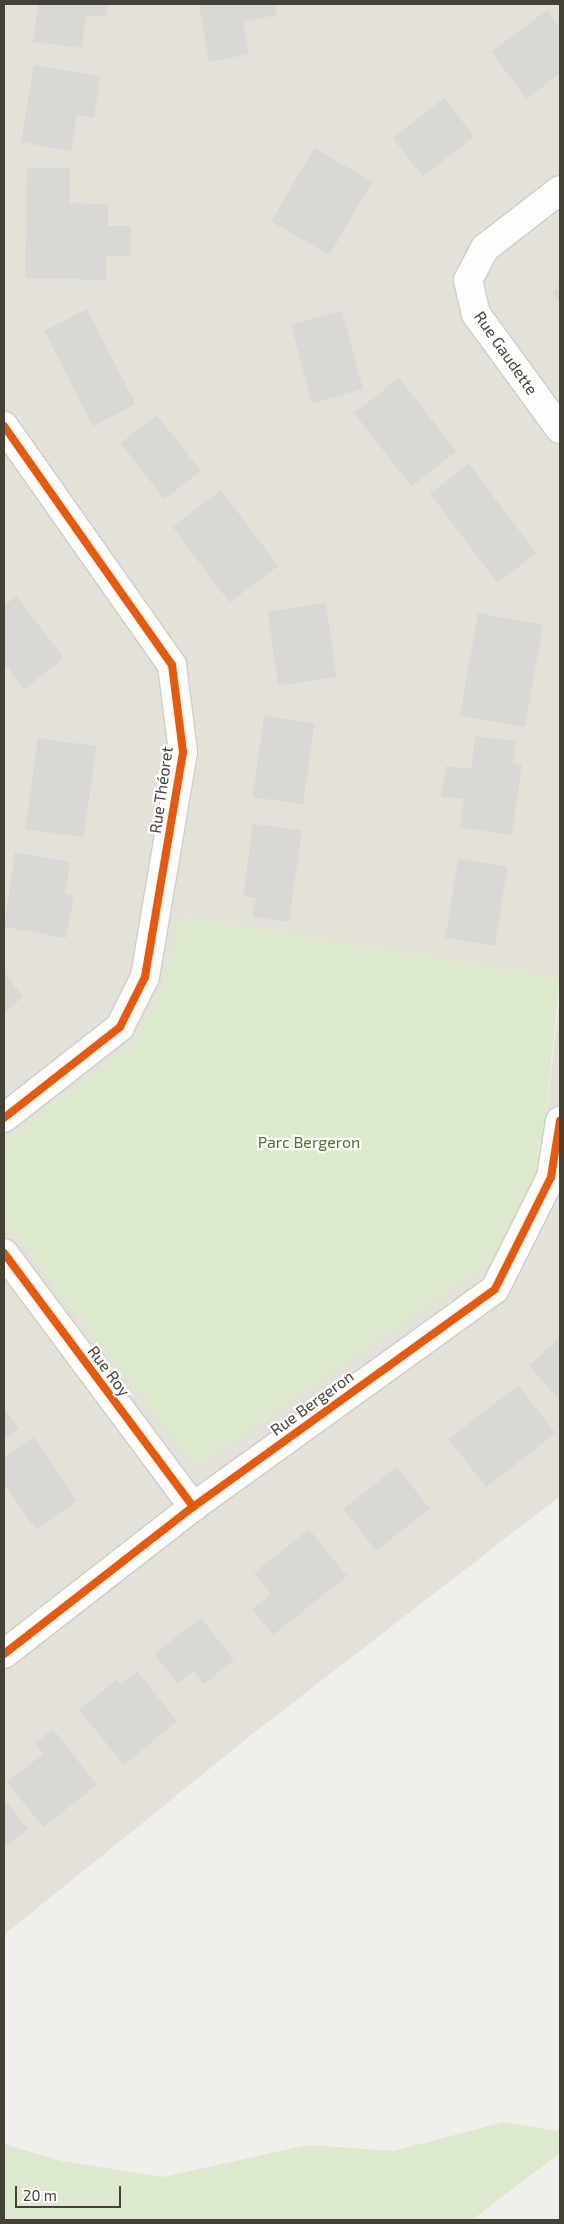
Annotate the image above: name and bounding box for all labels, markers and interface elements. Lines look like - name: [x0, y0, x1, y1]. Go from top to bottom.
- street label: Rue Gaudette: [470, 307, 542, 399]
- street label: Rue Théoret: [145, 745, 177, 835]
- park label: Parc Bergeron: [258, 1132, 360, 1152]
- street label: Rue Roy: [84, 1342, 134, 1400]
- street label: Rue Bergeron: [267, 1366, 357, 1440]
- scale bar: [18, 2176, 124, 2208]
- text: 20 m: [23, 2186, 57, 2204]

